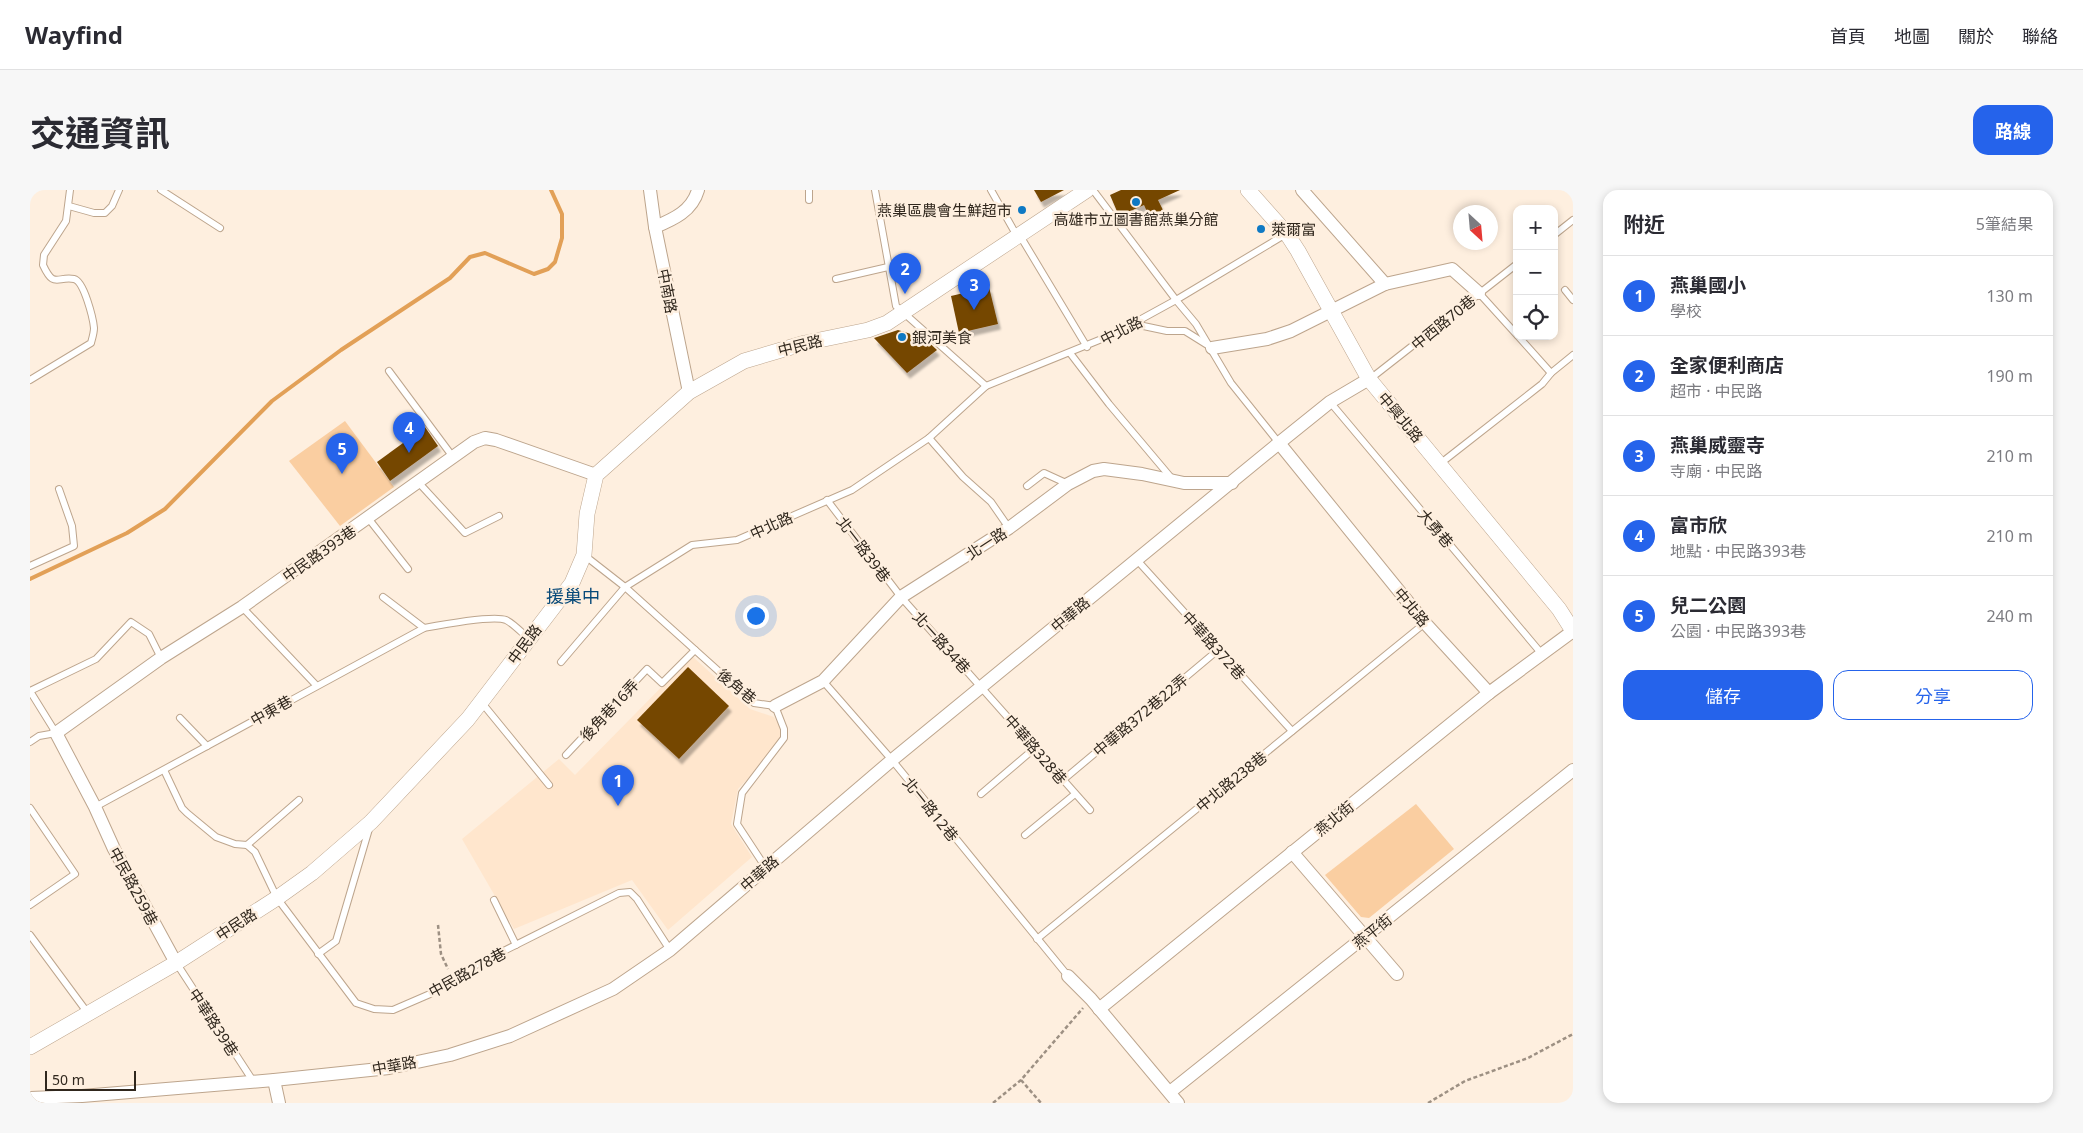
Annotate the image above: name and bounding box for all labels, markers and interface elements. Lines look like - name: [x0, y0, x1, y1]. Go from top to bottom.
- text: Wayfind: [25, 18, 123, 51]
- text: 首頁: [1830, 24, 1866, 48]
- text: 地圖: [1894, 24, 1930, 48]
- text: 關於: [1958, 24, 1994, 48]
- text: 聯絡: [2022, 24, 2058, 48]
- button: 路線: [1973, 105, 2053, 155]
- text: 交通資訊: [30, 109, 170, 156]
- marker: 高雄市立圖書館燕巢分館: [1130, 196, 1142, 208]
- place label: 燕巢區農會生鮮超市: [877, 200, 1012, 220]
- marker: 燕巢區農會生鮮超市: [1016, 204, 1028, 216]
- north arrow: [1453, 205, 1498, 250]
- map controls: [1513, 205, 1558, 340]
- button: +: [1513, 205, 1558, 250]
- place label: 高雄市立圖書館燕巢分館: [1053, 209, 1219, 229]
- text: 附近: [1623, 210, 1665, 238]
- text: 5筆結果: [1976, 213, 2033, 235]
- place label: 萊爾富: [1271, 219, 1316, 239]
- marker: 萊爾富: [1255, 223, 1267, 235]
- button: −: [1513, 250, 1558, 295]
- pin: 2: [889, 253, 921, 294]
- street label: 中南路: [654, 267, 682, 315]
- pin: 3: [958, 269, 990, 310]
- text: 燕巢國小: [1670, 272, 1746, 298]
- text: 1: [1634, 285, 1644, 307]
- text: 130 m: [1986, 285, 2033, 307]
- street label: 中西路70巷: [1407, 290, 1479, 354]
- button: locate: [1513, 295, 1558, 340]
- text: 學校: [1670, 300, 1702, 322]
- street label: 中北路: [1096, 311, 1146, 349]
- place label: 銀河美食: [912, 327, 972, 347]
- street label: 中民路: [776, 330, 824, 360]
- marker: 銀河美食: [896, 331, 908, 343]
- text: 全家便利商店: [1670, 352, 1784, 378]
- text: 2: [1634, 365, 1644, 387]
- text: 190 m: [1986, 365, 2033, 387]
- text: 超市 · 中民路: [1670, 380, 1763, 402]
- street label: 中興北路: [1374, 388, 1428, 446]
- pin: 4: [393, 412, 425, 453]
- text: 燕巢威靈寺: [1670, 432, 1765, 458]
- pin: 5: [326, 433, 358, 474]
- text: 3: [1634, 445, 1644, 467]
- text: 210 m: [1986, 445, 2033, 467]
- text: 寺廟 · 中民路: [1670, 460, 1763, 482]
- street label: 大勇巷: [1414, 504, 1458, 552]
- street label: 中北路: [746, 507, 796, 543]
- street label: 北一路39巷: [833, 512, 895, 586]
- text: 富市欣: [1670, 512, 1727, 538]
- street label: 中民路393巷: [278, 520, 360, 586]
- street label: 北一路: [962, 522, 1010, 564]
- text: 4: [1634, 525, 1644, 547]
- text: 210 m: [1986, 525, 2033, 547]
- text: 地點 · 中民路393巷: [1670, 540, 1806, 562]
- street label: 中北路: [1390, 583, 1434, 631]
- district label: 援巢中: [546, 584, 600, 608]
- street label: 中華路: [1046, 592, 1094, 636]
- text: 兒二公園: [1670, 592, 1746, 618]
- your location: [743, 603, 769, 629]
- text: 5: [1634, 605, 1644, 627]
- text: 240 m: [1986, 605, 2033, 627]
- street label: 中華路372巷: [1178, 606, 1250, 684]
- street label: 北一路34巷: [909, 607, 975, 677]
- street label: 中民路: [502, 620, 546, 668]
- text: 公園 · 中民路393巷: [1670, 620, 1806, 642]
- street label: 後角巷: [713, 664, 761, 708]
- street label: 中華路372巷22弄: [1088, 669, 1192, 761]
- button: 儲存: [1623, 670, 1823, 720]
- button: 分享: [1833, 670, 2033, 720]
- street label: 後角巷16弄: [575, 675, 643, 745]
- street label: 中東巷: [246, 690, 296, 730]
- street label: 中華路328巷: [1000, 710, 1072, 788]
- street label: 中北路238巷: [1191, 746, 1271, 816]
- pin: 1: [602, 765, 634, 806]
- street label: 北一路12巷: [899, 773, 963, 845]
- street label: 燕北街: [1310, 796, 1358, 840]
- street label: 中民路259巷: [105, 843, 163, 929]
- street label: 中華路: [735, 851, 783, 895]
- street label: 中民路: [212, 903, 260, 945]
- street label: 燕平街: [1348, 909, 1396, 953]
- street label: 中民路278巷: [425, 942, 509, 1002]
- street label: 中華路39巷: [185, 984, 243, 1060]
- street label: 中華路: [370, 1051, 418, 1079]
- scale bar: [45, 1068, 136, 1091]
- text: 50 m: [52, 1070, 85, 1089]

